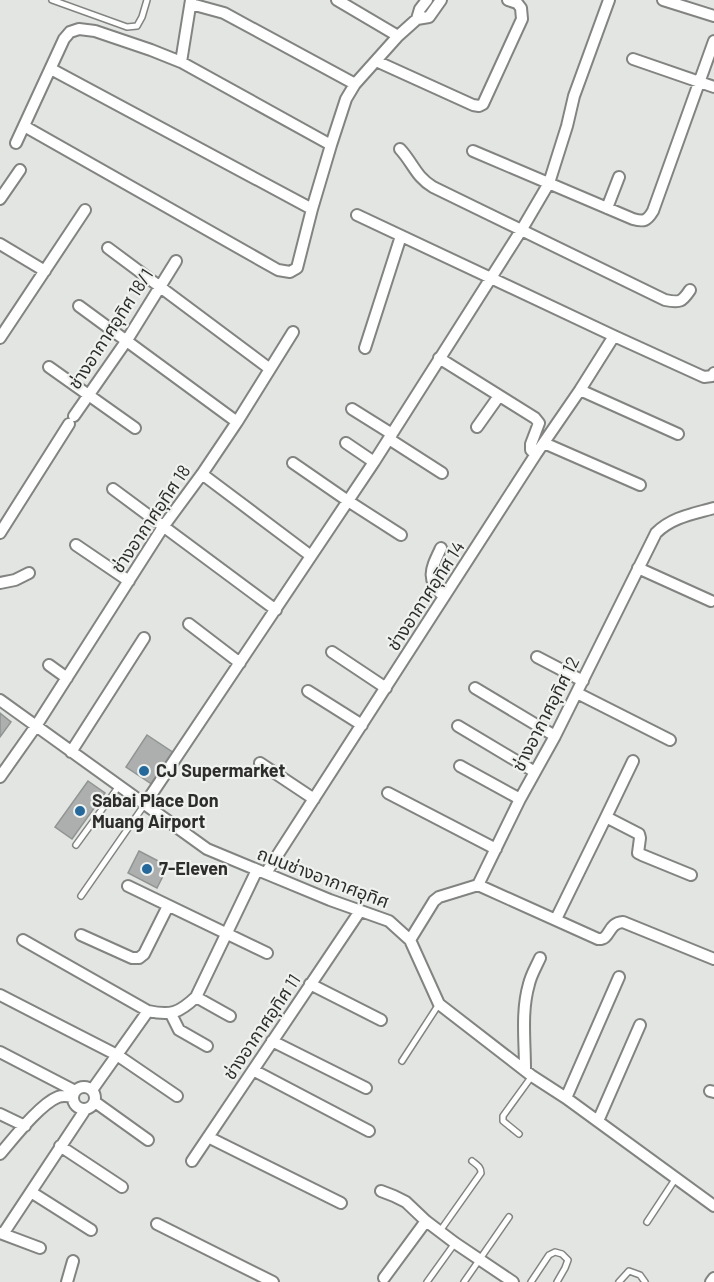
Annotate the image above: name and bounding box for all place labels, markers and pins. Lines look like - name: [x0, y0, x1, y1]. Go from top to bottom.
- place label: CJ Supermarket: [156, 759, 285, 781]
- marker: CJ Supermarket: [137, 764, 151, 778]
- place label: Sabai Place Don Muang Airport: [92, 789, 219, 832]
- marker: Sabai Place Don Muang Airport: [73, 804, 87, 818]
- place label: 7-Eleven: [159, 857, 228, 879]
- marker: 7-Eleven: [140, 862, 154, 876]

